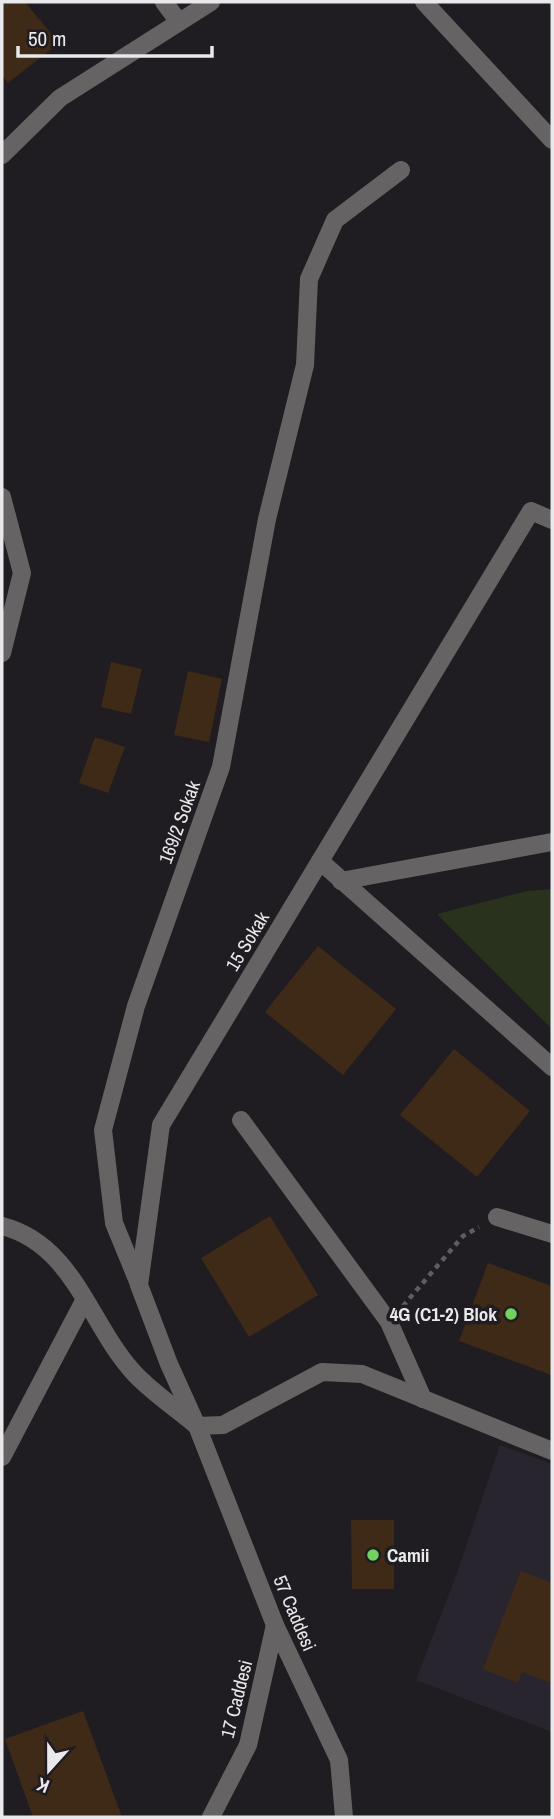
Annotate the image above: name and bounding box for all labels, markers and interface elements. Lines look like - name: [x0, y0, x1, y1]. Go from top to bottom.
- scale bar: [18, 14, 212, 58]
- text: 50 m: [28, 24, 66, 53]
- street label: 169/2 Sokak: [152, 777, 206, 867]
- street label: 15 Sokak: [219, 906, 275, 976]
- place label: 4G (C1-2) Blok: [390, 1301, 497, 1327]
- marker: 4G (C1-2) Blok: [503, 1306, 519, 1322]
- place label: Camii: [387, 1542, 429, 1568]
- marker: Camii: [365, 1547, 381, 1563]
- street label: 57 Caddesi: [267, 1571, 323, 1655]
- street label: 17 Caddesi: [214, 1657, 258, 1741]
- north arrow: [14, 1735, 84, 1805]
- text: K: [32, 1771, 53, 1800]

